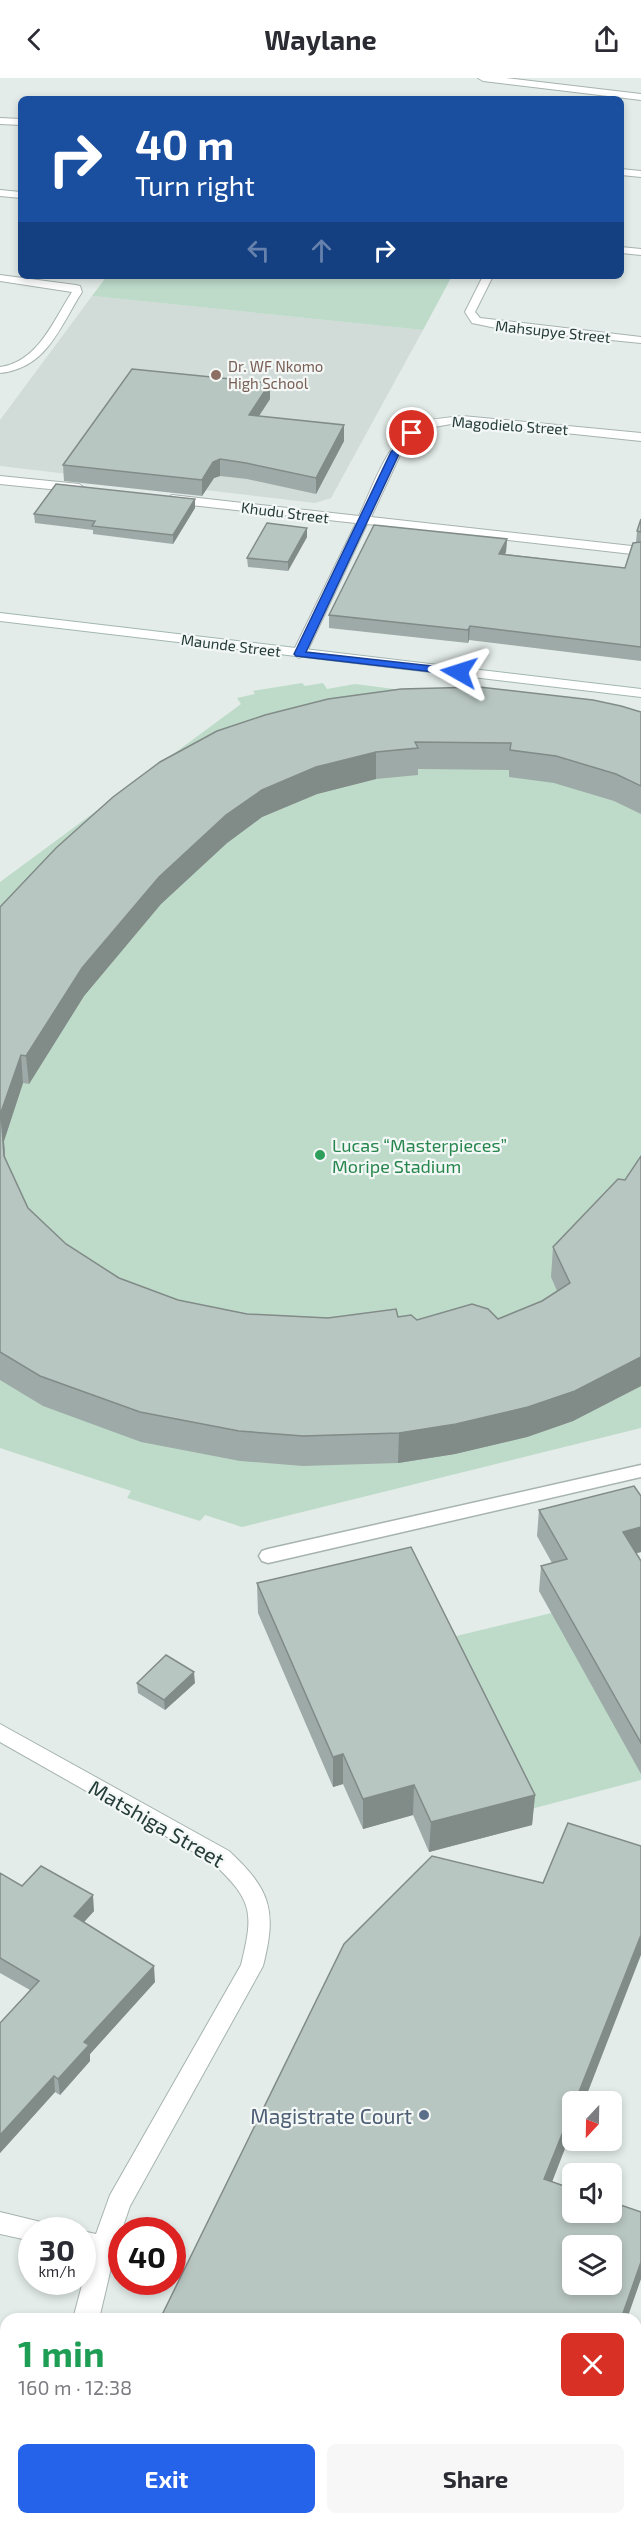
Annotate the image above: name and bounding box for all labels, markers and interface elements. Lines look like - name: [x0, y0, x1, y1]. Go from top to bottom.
- icon: back: [18, 23, 51, 56]
- text: Waylane: [264, 23, 377, 55]
- icon: share: [590, 23, 623, 56]
- text: 40 m: [135, 118, 234, 168]
- icon: right: [36, 120, 114, 198]
- text: Turn right: [135, 169, 255, 201]
- icon: left: [242, 234, 275, 267]
- icon: ahead: [305, 234, 338, 267]
- icon: right: [368, 234, 401, 267]
- street label: Mahsupye Street: [494, 316, 612, 346]
- place label: Dr. WF Nkomo High School: [228, 357, 323, 392]
- marker: Dr. WF Nkomo High School: [209, 368, 223, 382]
- pin: [386, 407, 437, 458]
- street label: Magodielo Street: [451, 412, 569, 438]
- icon: arrive: [395, 416, 428, 449]
- street label: Khudu Street: [240, 498, 330, 526]
- street label: Maunde Street: [180, 630, 282, 660]
- position arrow: [427, 640, 491, 704]
- place label: Lucas “Masterpieces” Moripe Stadium: [332, 1134, 507, 1177]
- marker: Lucas “Masterpieces” Moripe Stadium: [313, 1148, 327, 1162]
- street label: Matshiga Street: [85, 1774, 229, 1872]
- north arrow: [562, 2091, 622, 2151]
- map controls: [562, 2091, 622, 2295]
- place label: Magistrate Court: [250, 2103, 412, 2128]
- marker: Magistrate Court: [417, 2108, 431, 2122]
- button: sound: [562, 2163, 622, 2223]
- speed limit sign: 40: [108, 2217, 186, 2295]
- text: 30: [39, 2231, 75, 2267]
- button: layers: [562, 2235, 622, 2295]
- text: km/h: [38, 2262, 76, 2280]
- text: 1 min: [18, 2331, 105, 2374]
- button: close: [561, 2333, 624, 2396]
- text: 160 m · 12:38: [18, 2375, 132, 2399]
- button: Exit: [18, 2444, 315, 2513]
- button: Share: [327, 2444, 624, 2513]

